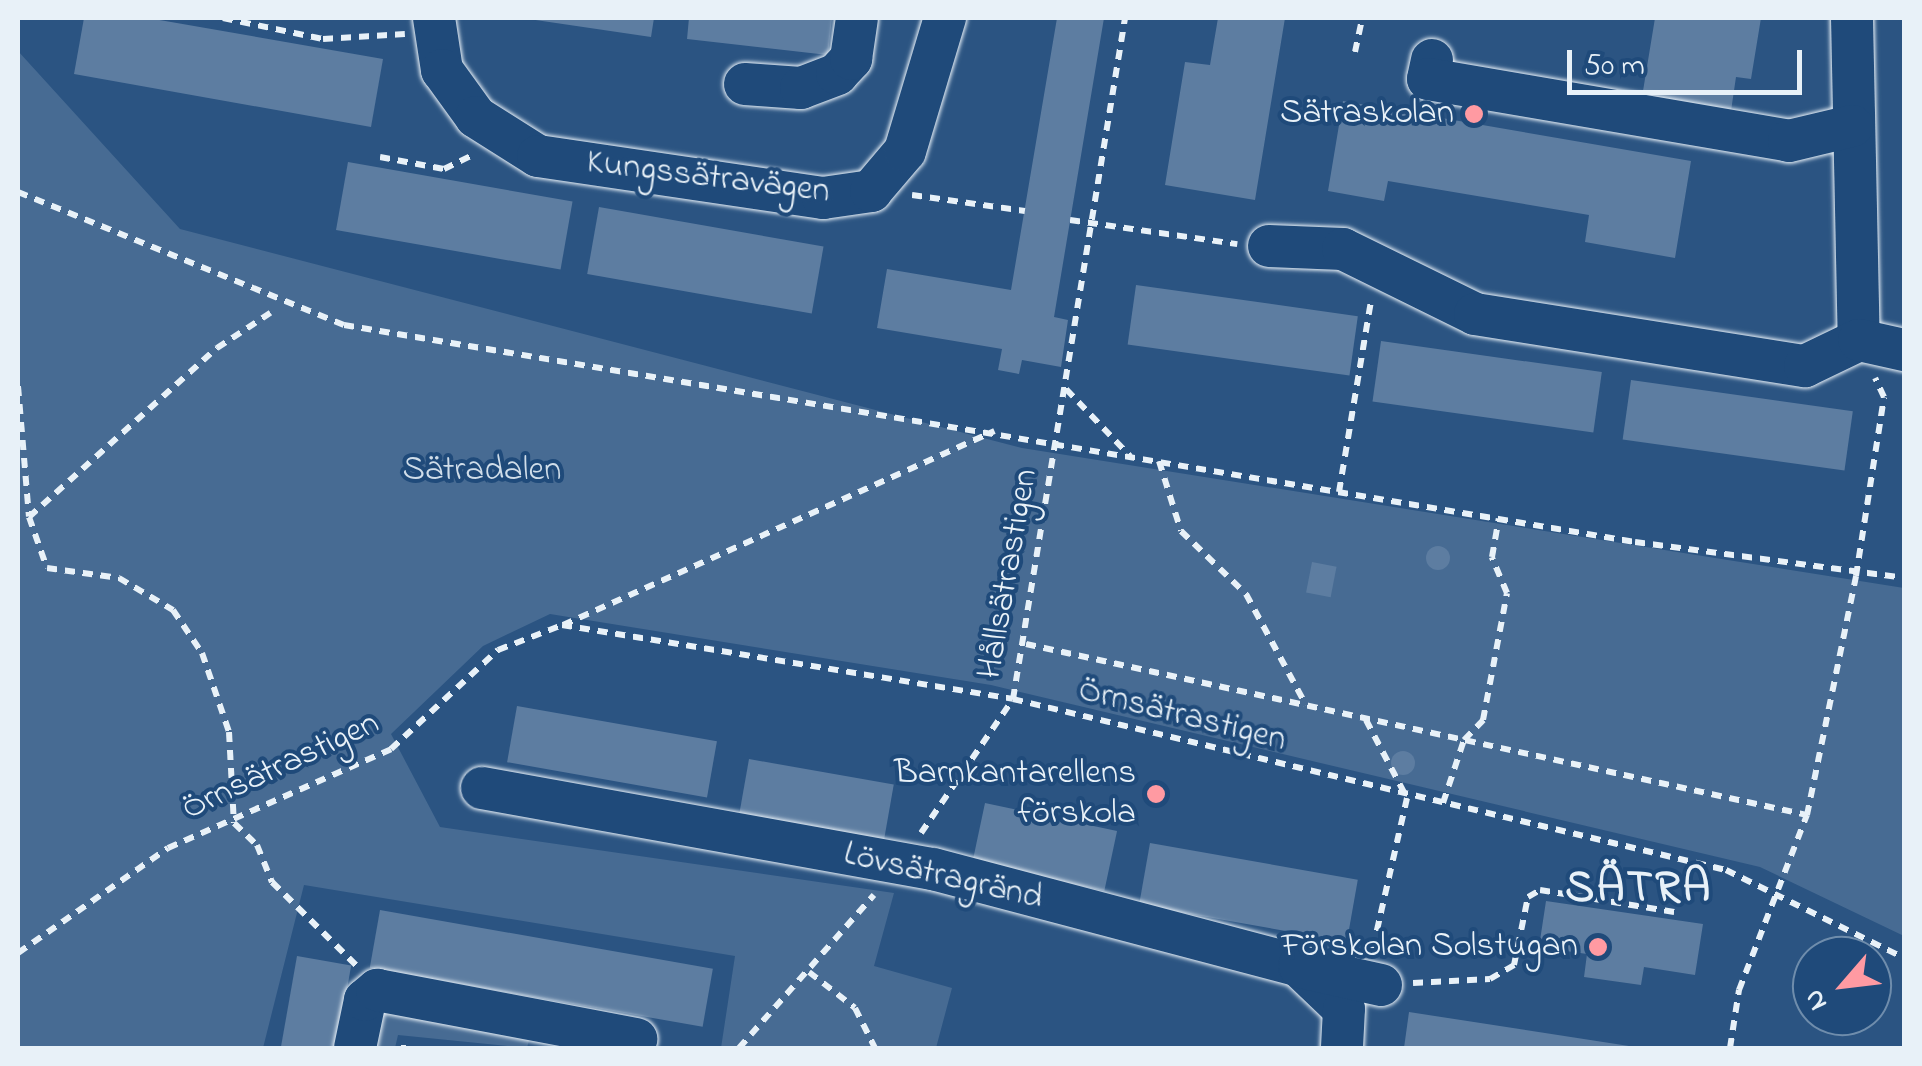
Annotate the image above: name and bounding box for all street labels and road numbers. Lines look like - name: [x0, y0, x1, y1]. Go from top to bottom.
- street label: Kungssätravägen: [584, 142, 832, 214]
- street label: Hållsätrastigen: [970, 466, 1048, 682]
- street label: Örnsätrastigen: [1074, 670, 1290, 762]
- street label: Örnsätrastigen: [176, 703, 386, 831]
- street label: Lövsätragränd: [839, 834, 1047, 920]

